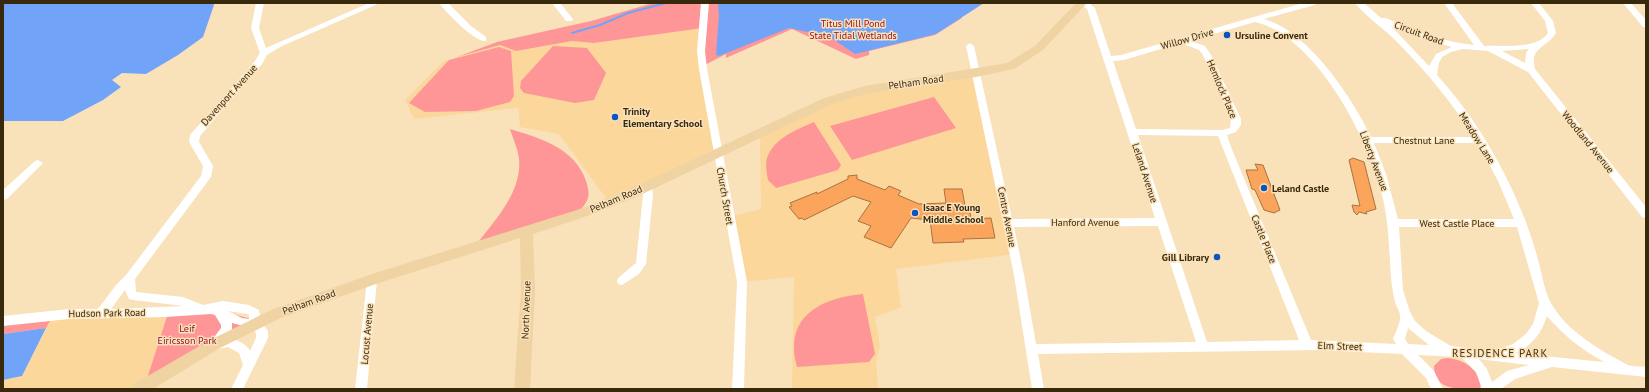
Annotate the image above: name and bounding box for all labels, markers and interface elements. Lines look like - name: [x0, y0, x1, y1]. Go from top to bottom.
- park label: Titus Mill Pond State Tidal Wetlands: [809, 17, 897, 42]
- street label: Circuit Road: [1393, 18, 1445, 48]
- street label: Willow Drive: [1159, 25, 1215, 53]
- place label: Ursuline Convent: [1235, 29, 1308, 42]
- marker: Ursuline Convent: [1222, 30, 1232, 40]
- street label: Hemlock Place: [1204, 58, 1240, 120]
- street label: Davenport Avenue: [198, 62, 260, 128]
- street label: Pelham Road: [888, 72, 944, 92]
- place label: Trinity Elementary School: [623, 105, 703, 130]
- street label: Woodland Avenue: [1559, 108, 1617, 176]
- street label: Meadow Lane: [1456, 110, 1498, 166]
- marker: Trinity Elementary School: [610, 112, 620, 122]
- street label: Liberty Avenue: [1357, 129, 1391, 193]
- street label: Chestnut Lane: [1393, 134, 1455, 147]
- street label: Leland Avenue: [1129, 142, 1161, 204]
- street label: Church Street: [714, 166, 737, 226]
- street label: Pelham Road: [588, 182, 644, 216]
- place label: Leland Castle: [1272, 182, 1329, 195]
- marker: Leland Castle: [1259, 183, 1269, 193]
- street label: Centre Avenue: [995, 186, 1019, 248]
- place label: Isaac E Young Middle School: [923, 201, 984, 226]
- marker: Isaac E Young Middle School: [910, 208, 920, 218]
- street label: Castle Place: [1248, 213, 1280, 265]
- street label: Hanford Avenue: [1051, 216, 1119, 229]
- street label: West Castle Place: [1420, 217, 1494, 230]
- place label: Gill Library: [1162, 251, 1209, 264]
- marker: Gill Library: [1212, 252, 1222, 262]
- street label: North Avenue: [518, 281, 534, 339]
- street label: Pelham Road: [281, 286, 337, 318]
- street label: Locust Avenue: [358, 303, 376, 365]
- street label: Hudson Park Road: [68, 306, 146, 320]
- park label: Leif Eiricsson Park: [158, 322, 217, 347]
- street label: Elm Street: [1317, 339, 1363, 353]
- district label: RESIDENCE PARK: [1452, 346, 1548, 360]

